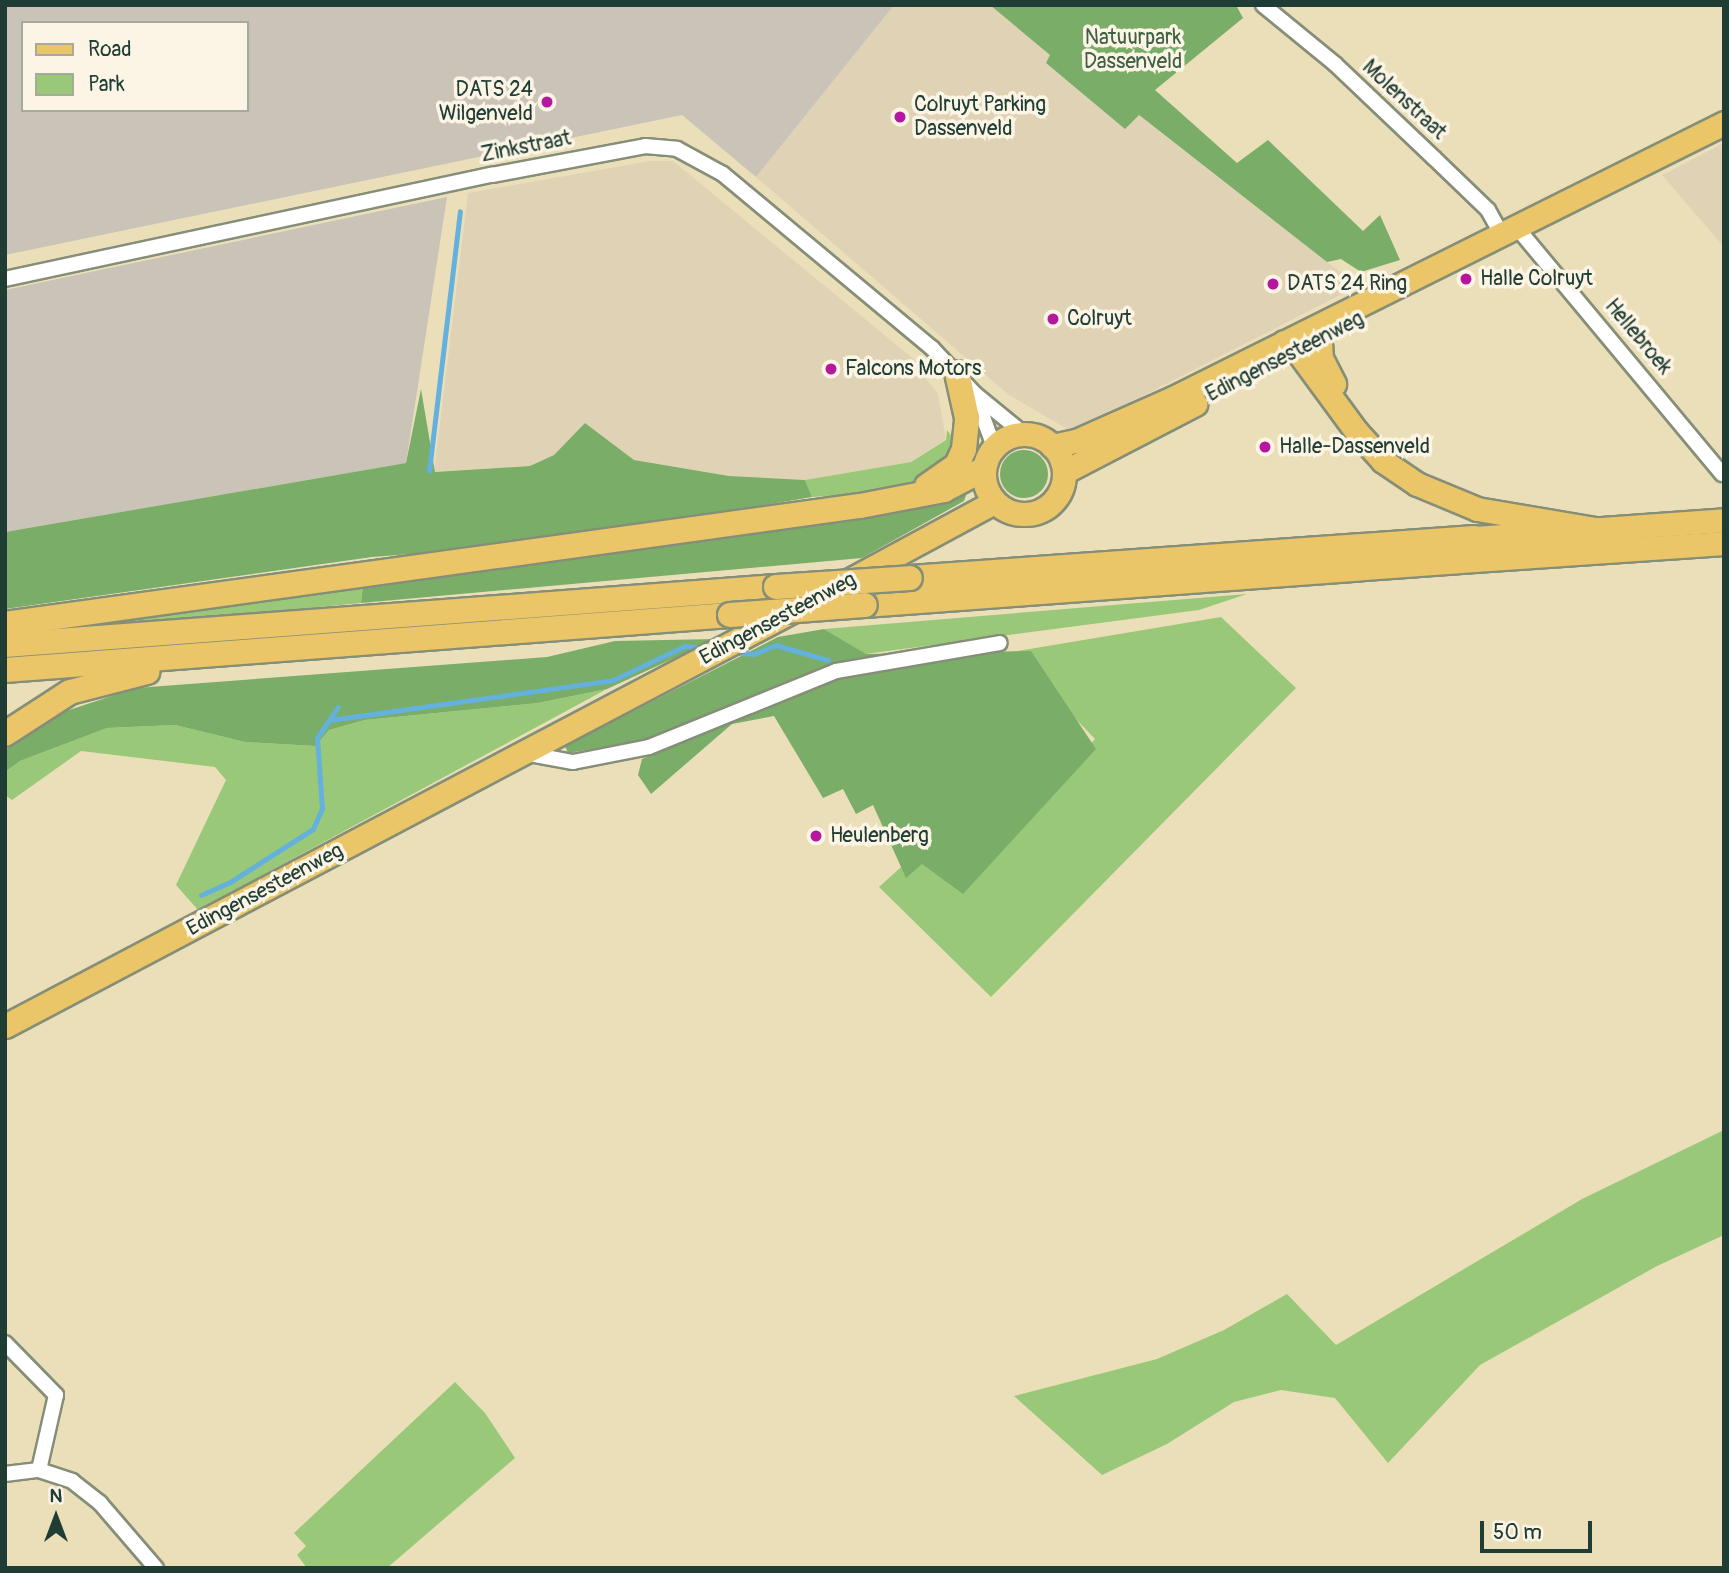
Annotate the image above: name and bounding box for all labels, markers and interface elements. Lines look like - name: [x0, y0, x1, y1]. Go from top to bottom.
- legend: [21, 21, 248, 112]
- park label: Natuurpark Dassenveld: [1084, 25, 1182, 75]
- text: Road: [88, 36, 132, 63]
- street label: Molenstraat: [1357, 55, 1451, 145]
- text: Park: [88, 71, 125, 98]
- place label: DATS 24 Wilgenveld: [439, 77, 533, 127]
- place label: Colruyt Parking Dassenveld: [914, 92, 1046, 142]
- marker: DATS 24 Wilgenveld: [539, 94, 555, 110]
- marker: Colruyt Parking Dassenveld: [892, 109, 908, 125]
- street label: Zinkstraat: [479, 126, 573, 168]
- place label: Halle Colruyt: [1480, 266, 1593, 292]
- place label: DATS 24 Ring: [1287, 271, 1407, 297]
- marker: Halle Colruyt: [1458, 271, 1474, 287]
- marker: DATS 24 Ring: [1265, 276, 1281, 292]
- street label: Hellebroek: [1599, 294, 1677, 380]
- place label: Colruyt: [1067, 306, 1132, 332]
- street label: Edingensesteenweg: [1202, 306, 1368, 408]
- marker: Colruyt: [1045, 311, 1061, 327]
- place label: Falcons Motors: [845, 356, 981, 382]
- marker: Falcons Motors: [823, 361, 839, 377]
- place label: Halle-Dassenveld: [1279, 434, 1430, 460]
- marker: Halle-Dassenveld: [1257, 439, 1273, 455]
- street label: Edingensesteenweg: [696, 567, 860, 671]
- place label: Heulenberg: [830, 823, 929, 849]
- marker: Heulenberg: [808, 828, 824, 844]
- street label: Edingensesteenweg: [183, 838, 347, 942]
- north arrow: [21, 1482, 91, 1552]
- text: N: [50, 1484, 62, 1508]
- scale bar: [1484, 1506, 1596, 1550]
- text: 50 m: [1493, 1519, 1542, 1546]

